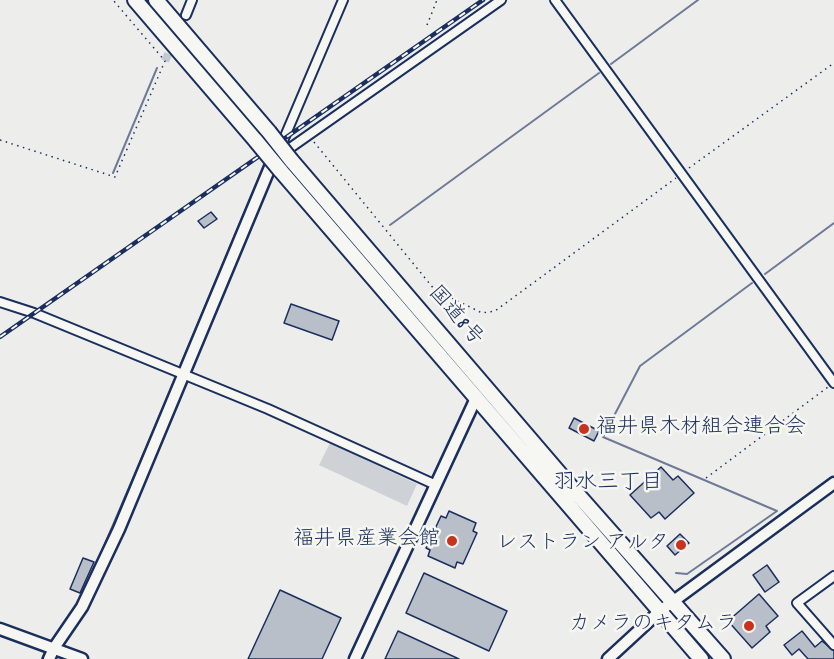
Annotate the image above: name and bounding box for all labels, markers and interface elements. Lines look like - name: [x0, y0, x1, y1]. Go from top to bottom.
- street label: 国道8号: [421, 282, 487, 352]
- place label: 福井県木材組合連合会: [596, 416, 806, 442]
- marker: 福井県木材組合連合会: [577, 422, 591, 436]
- district label: 羽水三丁目: [553, 472, 663, 498]
- place label: 福井県産業会館: [293, 528, 440, 554]
- place label: レストラン アルタ: [496, 532, 669, 558]
- marker: 福井県産業会館: [445, 534, 459, 548]
- marker: レストラン アルタ: [674, 538, 688, 552]
- place label: カメラのキタムラ: [569, 613, 737, 639]
- marker: カメラのキタムラ: [742, 619, 756, 633]

